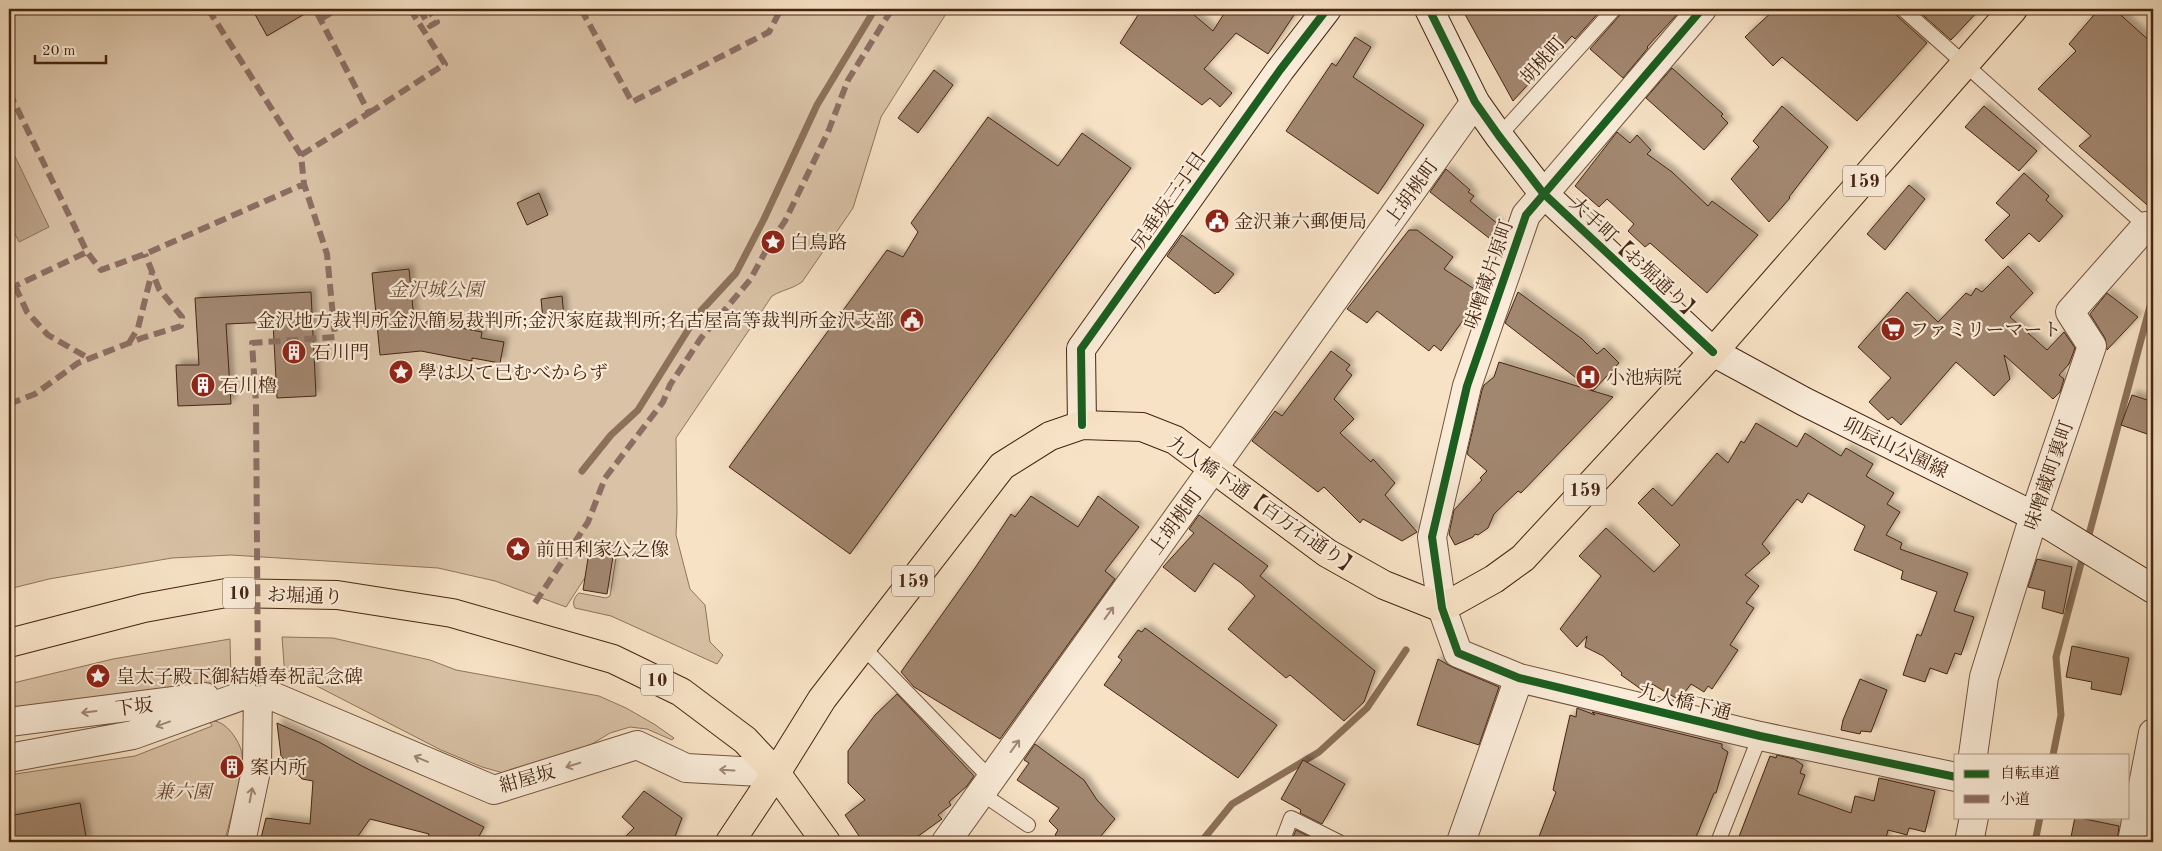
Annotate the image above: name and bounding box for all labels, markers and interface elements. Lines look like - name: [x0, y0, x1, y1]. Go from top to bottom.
- scale bar: [35, 32, 106, 64]
- street label: 胡桃町: [1515, 32, 1570, 89]
- text: 20 m: [42, 44, 76, 59]
- street label: 尻垂坂三丁目: [1128, 148, 1211, 254]
- street label: 上胡桃町: [1381, 155, 1443, 230]
- road number: 159: [1843, 166, 1885, 197]
- street label: 大手町【お堀通り】: [1565, 192, 1705, 325]
- public building icon: 金沢兼六郵便局: [1204, 208, 1230, 234]
- place label: 金沢兼六郵便局: [1234, 211, 1367, 233]
- street label: 味噌蔵片原町: [1461, 217, 1518, 332]
- place icon: 白鳥路: [760, 229, 786, 255]
- place label: 白鳥路: [790, 232, 847, 254]
- park label: 金沢城公園: [388, 279, 486, 301]
- public building icon: 金沢地方裁判所金沢簡易裁判所;金沢家庭裁判所;名古屋高等裁判所金沢支部: [899, 307, 925, 333]
- place label: 金沢地方裁判所金沢簡易裁判所;金沢家庭裁判所;名古屋高等裁判所金沢支部: [256, 310, 894, 332]
- supermarket icon: ファミリーマート: [1880, 316, 1906, 342]
- place label: ファミリーマート: [1910, 321, 2062, 341]
- building icon: 石川門: [281, 339, 307, 365]
- place label: 石川門: [312, 343, 369, 364]
- place icon: 學は以て已むべからず: [388, 359, 414, 385]
- place label: 學は以て已むべからず: [418, 363, 608, 384]
- hospital icon: 小池病院: [1575, 364, 1601, 390]
- place label: 小池病院: [1606, 368, 1682, 389]
- building icon: 石川櫓: [190, 372, 216, 398]
- place label: 石川櫓: [220, 376, 277, 397]
- street label: 卯辰山公園線: [1840, 414, 1951, 483]
- street label: 味噌蔵町裏町: [2021, 418, 2078, 533]
- street label: 九人橋下通【百万石通り】: [1164, 432, 1363, 580]
- road number: 159: [1564, 474, 1606, 506]
- street label: 上胡桃町: [1145, 484, 1207, 559]
- place icon: 前田利家公之像: [505, 536, 531, 562]
- place label: 前田利家公之像: [536, 540, 669, 561]
- road number: 159: [892, 566, 934, 596]
- road number: 10: [223, 578, 255, 608]
- street label: お堀通り: [267, 585, 343, 608]
- one-way arrow: [1104, 607, 1114, 621]
- place icon: 皇太子殿下御結婚奉祝記念碑: [85, 663, 111, 689]
- road number: 10: [641, 664, 673, 696]
- place label: 皇太子殿下御結婚奉祝記念碑: [116, 666, 363, 688]
- street label: 九人橋下通: [1636, 681, 1733, 724]
- street label: 下坂: [114, 695, 154, 720]
- one-way arrow: [81, 707, 97, 717]
- one-way arrow: [156, 720, 171, 729]
- one-way arrow: [1010, 739, 1020, 753]
- one-way arrow: [414, 753, 429, 763]
- building icon: 案内所: [219, 754, 245, 780]
- legend: [1954, 754, 2130, 818]
- place label: 案内所: [250, 757, 307, 779]
- street label: 紺屋坂: [497, 761, 558, 797]
- one-way arrow: [566, 761, 581, 770]
- text: 自転車道: [2000, 765, 2060, 782]
- one-way arrow: [720, 766, 736, 775]
- park label: 兼六園: [154, 782, 214, 803]
- one-way arrow: [247, 787, 257, 803]
- text: 小道: [2000, 791, 2030, 808]

